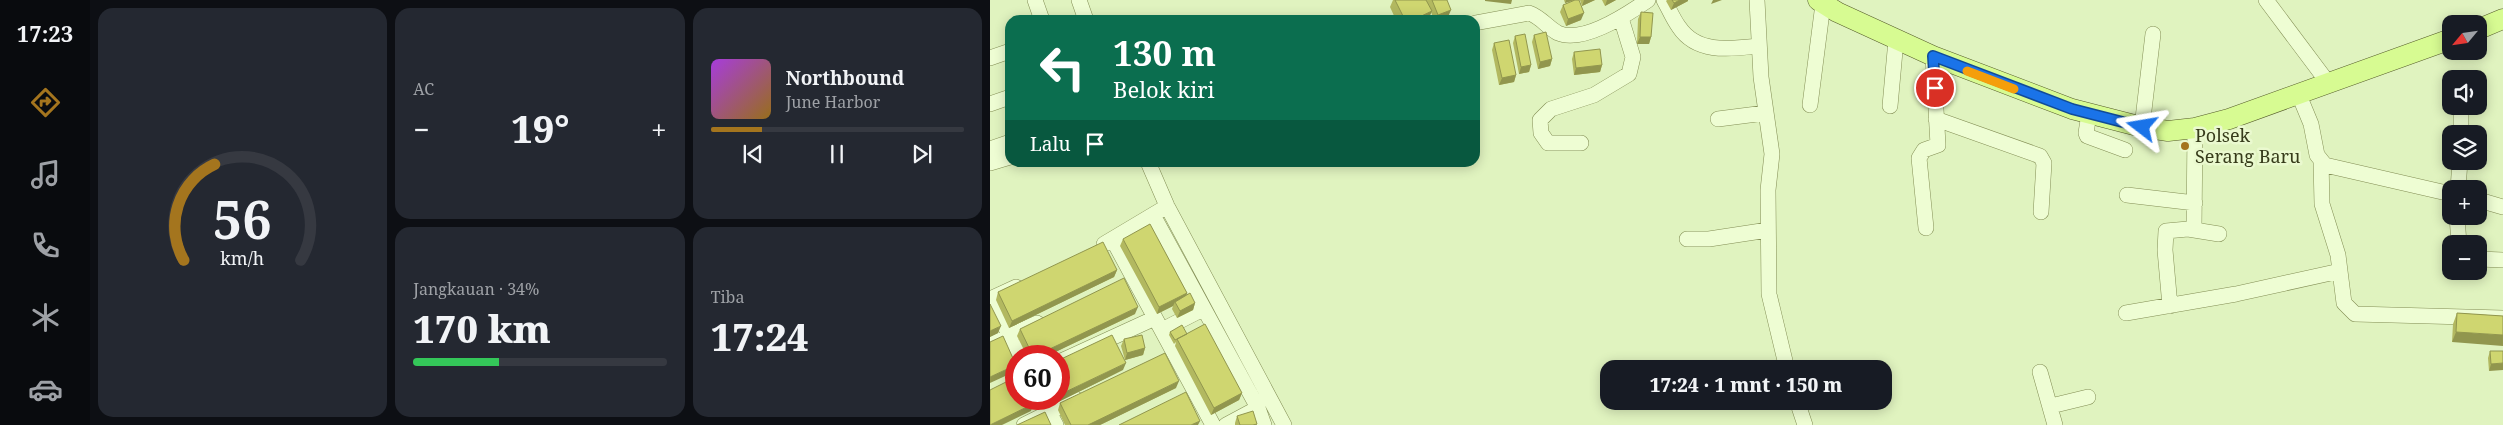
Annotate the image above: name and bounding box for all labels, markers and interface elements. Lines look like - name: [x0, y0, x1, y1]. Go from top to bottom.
- north arrow: [2442, 15, 2488, 60]
- map controls: [2442, 15, 2487, 280]
- text: 17:23: [17, 18, 73, 48]
- text: 130 m: [1113, 29, 1216, 76]
- icon: left: [1030, 35, 1095, 100]
- text: Northbound: [786, 65, 904, 91]
- pin: [1914, 67, 1956, 109]
- button: sound: [2442, 70, 2487, 115]
- text: Belok kiri: [1113, 74, 1215, 104]
- icon: arrive: [1921, 74, 1949, 102]
- text: AC: [413, 78, 434, 100]
- icon: directions: [28, 85, 63, 120]
- text: June Harbor: [786, 91, 880, 113]
- position arrow: [2115, 100, 2167, 152]
- text: 19°: [511, 102, 569, 154]
- text: −: [413, 110, 430, 148]
- text: +: [651, 110, 667, 148]
- place label: Polsek Serang Baru: [2195, 123, 2301, 168]
- button: layers: [2442, 125, 2487, 170]
- icon: arrive: [1081, 130, 1109, 158]
- text: Lalu: [1030, 131, 1071, 157]
- icon: previous: [739, 140, 767, 168]
- icon: pause: [823, 140, 851, 168]
- icon: next: [908, 140, 936, 168]
- marker: Polsek Serang Baru: [2179, 140, 2191, 152]
- icon: music: [28, 157, 63, 192]
- button: +: [2442, 180, 2487, 225]
- text: 56: [213, 183, 272, 254]
- icon: phone: [28, 228, 63, 263]
- button: −: [2442, 235, 2487, 280]
- text: km/h: [221, 246, 265, 270]
- text: Jangkauan · 34%: [413, 278, 539, 300]
- text: Tiba: [711, 286, 744, 308]
- icon: climate: [28, 300, 63, 335]
- text: 170 km: [413, 302, 551, 354]
- text: 17:24: [711, 310, 809, 362]
- speed limit sign: 60: [1005, 345, 1070, 410]
- icon: car: [28, 372, 63, 407]
- text: 17:24 · 1 mnt · 150 m: [1650, 372, 1842, 398]

